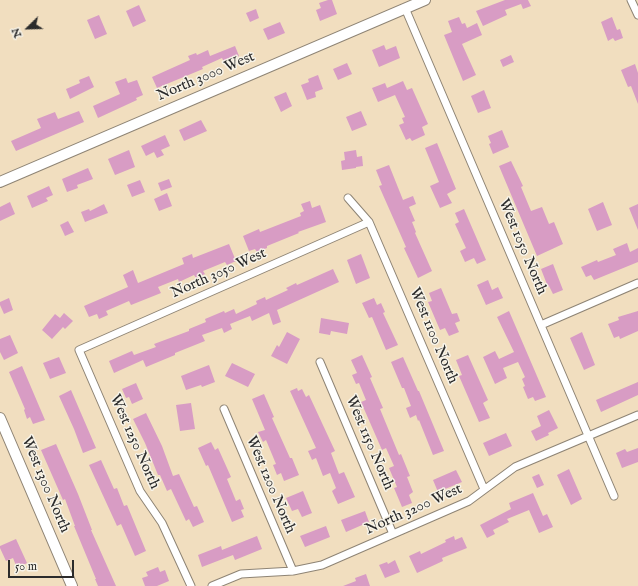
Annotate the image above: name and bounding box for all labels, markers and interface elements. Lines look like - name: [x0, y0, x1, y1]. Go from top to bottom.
- north arrow: [8, 8, 48, 48]
- text: N: [9, 26, 25, 40]
- street label: North 3000 West: [154, 48, 258, 106]
- street label: West 1050 North: [494, 196, 550, 298]
- street label: North 3050 West: [169, 245, 269, 303]
- street label: West 1100 North: [405, 285, 461, 387]
- street label: West 1250 North: [105, 392, 163, 492]
- street label: West 1150 North: [341, 393, 397, 493]
- street label: West 1300 North: [17, 434, 73, 536]
- street label: West 1200 North: [241, 434, 299, 536]
- street label: North 3200 West: [363, 481, 465, 539]
- scale bar: [10, 552, 76, 578]
- text: 50 m: [15, 559, 37, 574]

